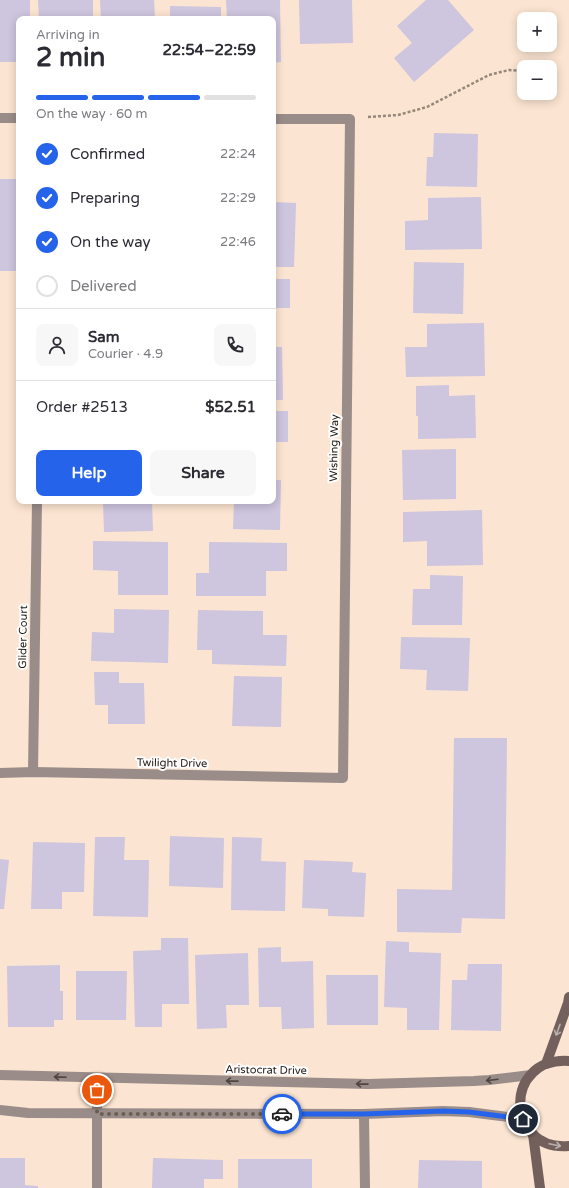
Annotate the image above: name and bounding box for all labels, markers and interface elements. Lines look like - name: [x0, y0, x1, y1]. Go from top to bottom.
- map controls: [517, 12, 557, 100]
- button: +: [517, 12, 557, 52]
- text: Arriving in: [36, 27, 100, 43]
- text: 22:54–22:59: [162, 41, 256, 59]
- text: 2 min: [36, 42, 105, 73]
- button: −: [517, 60, 557, 100]
- text: On the way · 60 m: [36, 106, 148, 122]
- icon: check: [36, 143, 58, 165]
- text: Confirmed: [70, 145, 145, 163]
- text: 22:24: [220, 146, 256, 162]
- icon: check: [36, 187, 58, 209]
- text: Preparing: [70, 189, 140, 207]
- text: 22:29: [220, 190, 256, 206]
- icon: check: [36, 231, 58, 253]
- text: On the way: [70, 233, 150, 251]
- text: 22:46: [220, 234, 256, 250]
- text: Delivered: [70, 277, 137, 295]
- button: person: [36, 324, 78, 366]
- button: phone: [214, 324, 256, 366]
- text: Sam: [88, 328, 119, 346]
- text: Courier · 4.9: [88, 346, 163, 362]
- text: Order #2513: [36, 398, 128, 416]
- text: $52.51: [205, 398, 256, 416]
- street label: Wishing Way: [327, 414, 341, 482]
- button: Help: [36, 450, 142, 496]
- button: Share: [150, 450, 256, 496]
- street label: Glider Court: [16, 605, 30, 669]
- street label: Twilight Drive: [137, 756, 207, 770]
- one-way arrow: [554, 1024, 561, 1037]
- street label: Aristocrat Drive: [225, 1063, 307, 1077]
- one-way arrow: [54, 1073, 67, 1081]
- pin: [80, 1073, 114, 1107]
- one-way arrow: [486, 1076, 499, 1084]
- one-way arrow: [226, 1077, 239, 1085]
- icon: bag: [86, 1079, 108, 1101]
- one-way arrow: [356, 1080, 369, 1088]
- courier: [262, 1094, 302, 1134]
- pin: [506, 1102, 540, 1136]
- icon: car: [271, 1103, 293, 1125]
- icon: home: [512, 1108, 534, 1130]
- one-way arrow: [548, 1141, 561, 1149]

